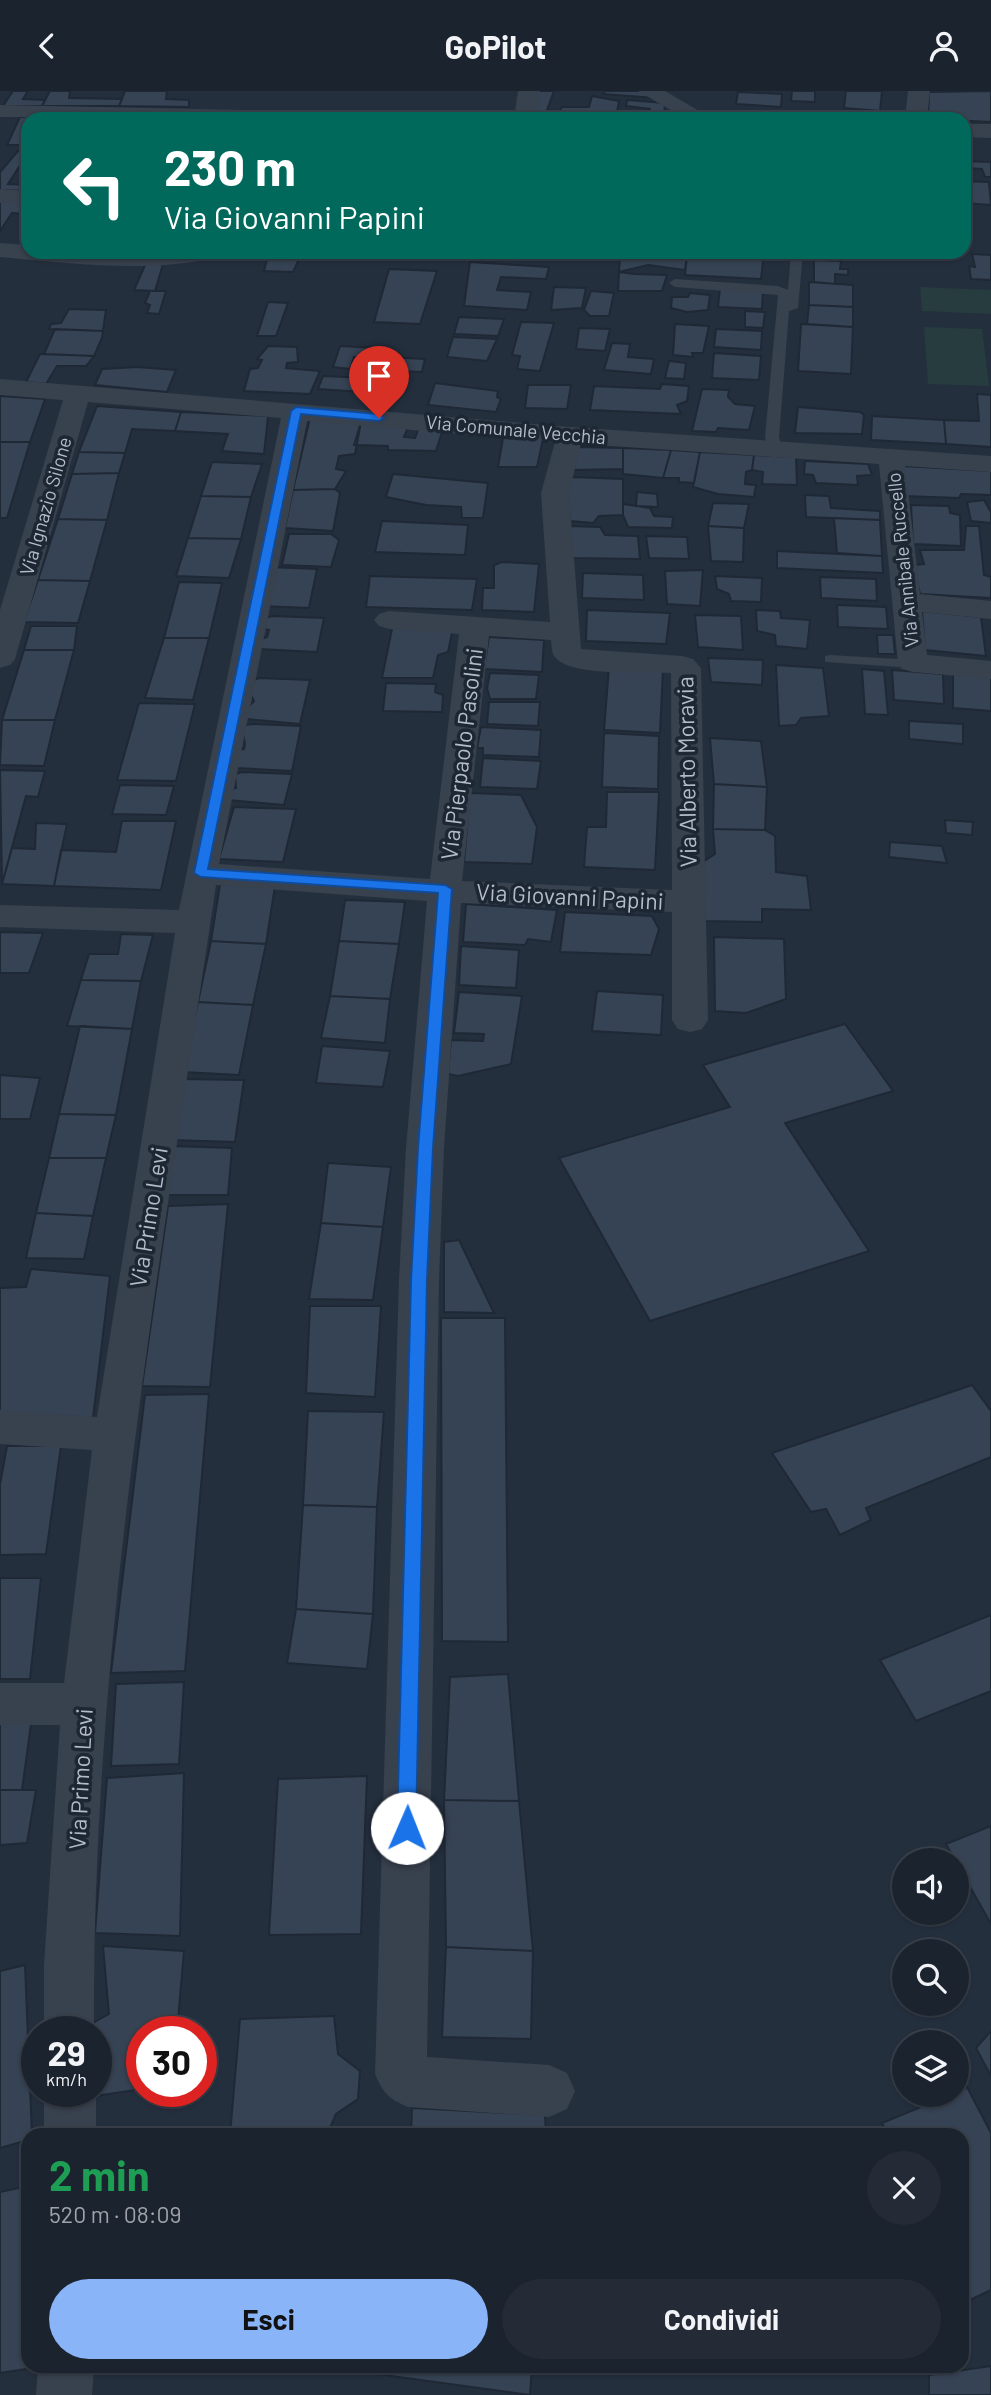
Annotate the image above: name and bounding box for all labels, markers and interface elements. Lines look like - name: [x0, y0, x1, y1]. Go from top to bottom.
- icon: back: [28, 27, 66, 65]
- text: GoPilot: [445, 27, 546, 65]
- icon: person: [925, 27, 963, 65]
- text: 230 m: [164, 137, 296, 196]
- icon: left: [49, 140, 140, 231]
- text: Via Giovanni Papini: [164, 197, 425, 235]
- pin: [349, 346, 409, 418]
- icon: arrive: [360, 357, 398, 395]
- street label: Via Comunale Vecchia: [425, 410, 607, 448]
- street label: Via Ignazio Silone: [14, 434, 76, 578]
- street label: Via Annibale Ruccello: [881, 472, 923, 648]
- street label: Via Pierpaolo Pasolini: [434, 646, 488, 862]
- street label: Via Alberto Moravia: [670, 676, 702, 868]
- street label: Via Giovanni Papini: [476, 877, 664, 915]
- street label: Via Primo Levi: [123, 1145, 173, 1289]
- street label: Via Primo Levi: [62, 1708, 98, 1850]
- position arrow: [370, 1791, 444, 1865]
- map controls: [892, 1848, 969, 2107]
- button: sound: [892, 1848, 969, 1925]
- button: search: [892, 1939, 969, 2016]
- speed limit sign: 30: [126, 2016, 217, 2107]
- button: layers: [892, 2030, 969, 2107]
- text: 29: [47, 2031, 86, 2073]
- text: km/h: [46, 2068, 87, 2090]
- text: 2 min: [49, 2149, 150, 2199]
- button: close: [867, 2151, 941, 2225]
- text: 520 m · 08:09: [49, 2200, 182, 2228]
- button: Esci: [49, 2279, 488, 2359]
- button: Condividi: [502, 2279, 941, 2359]

